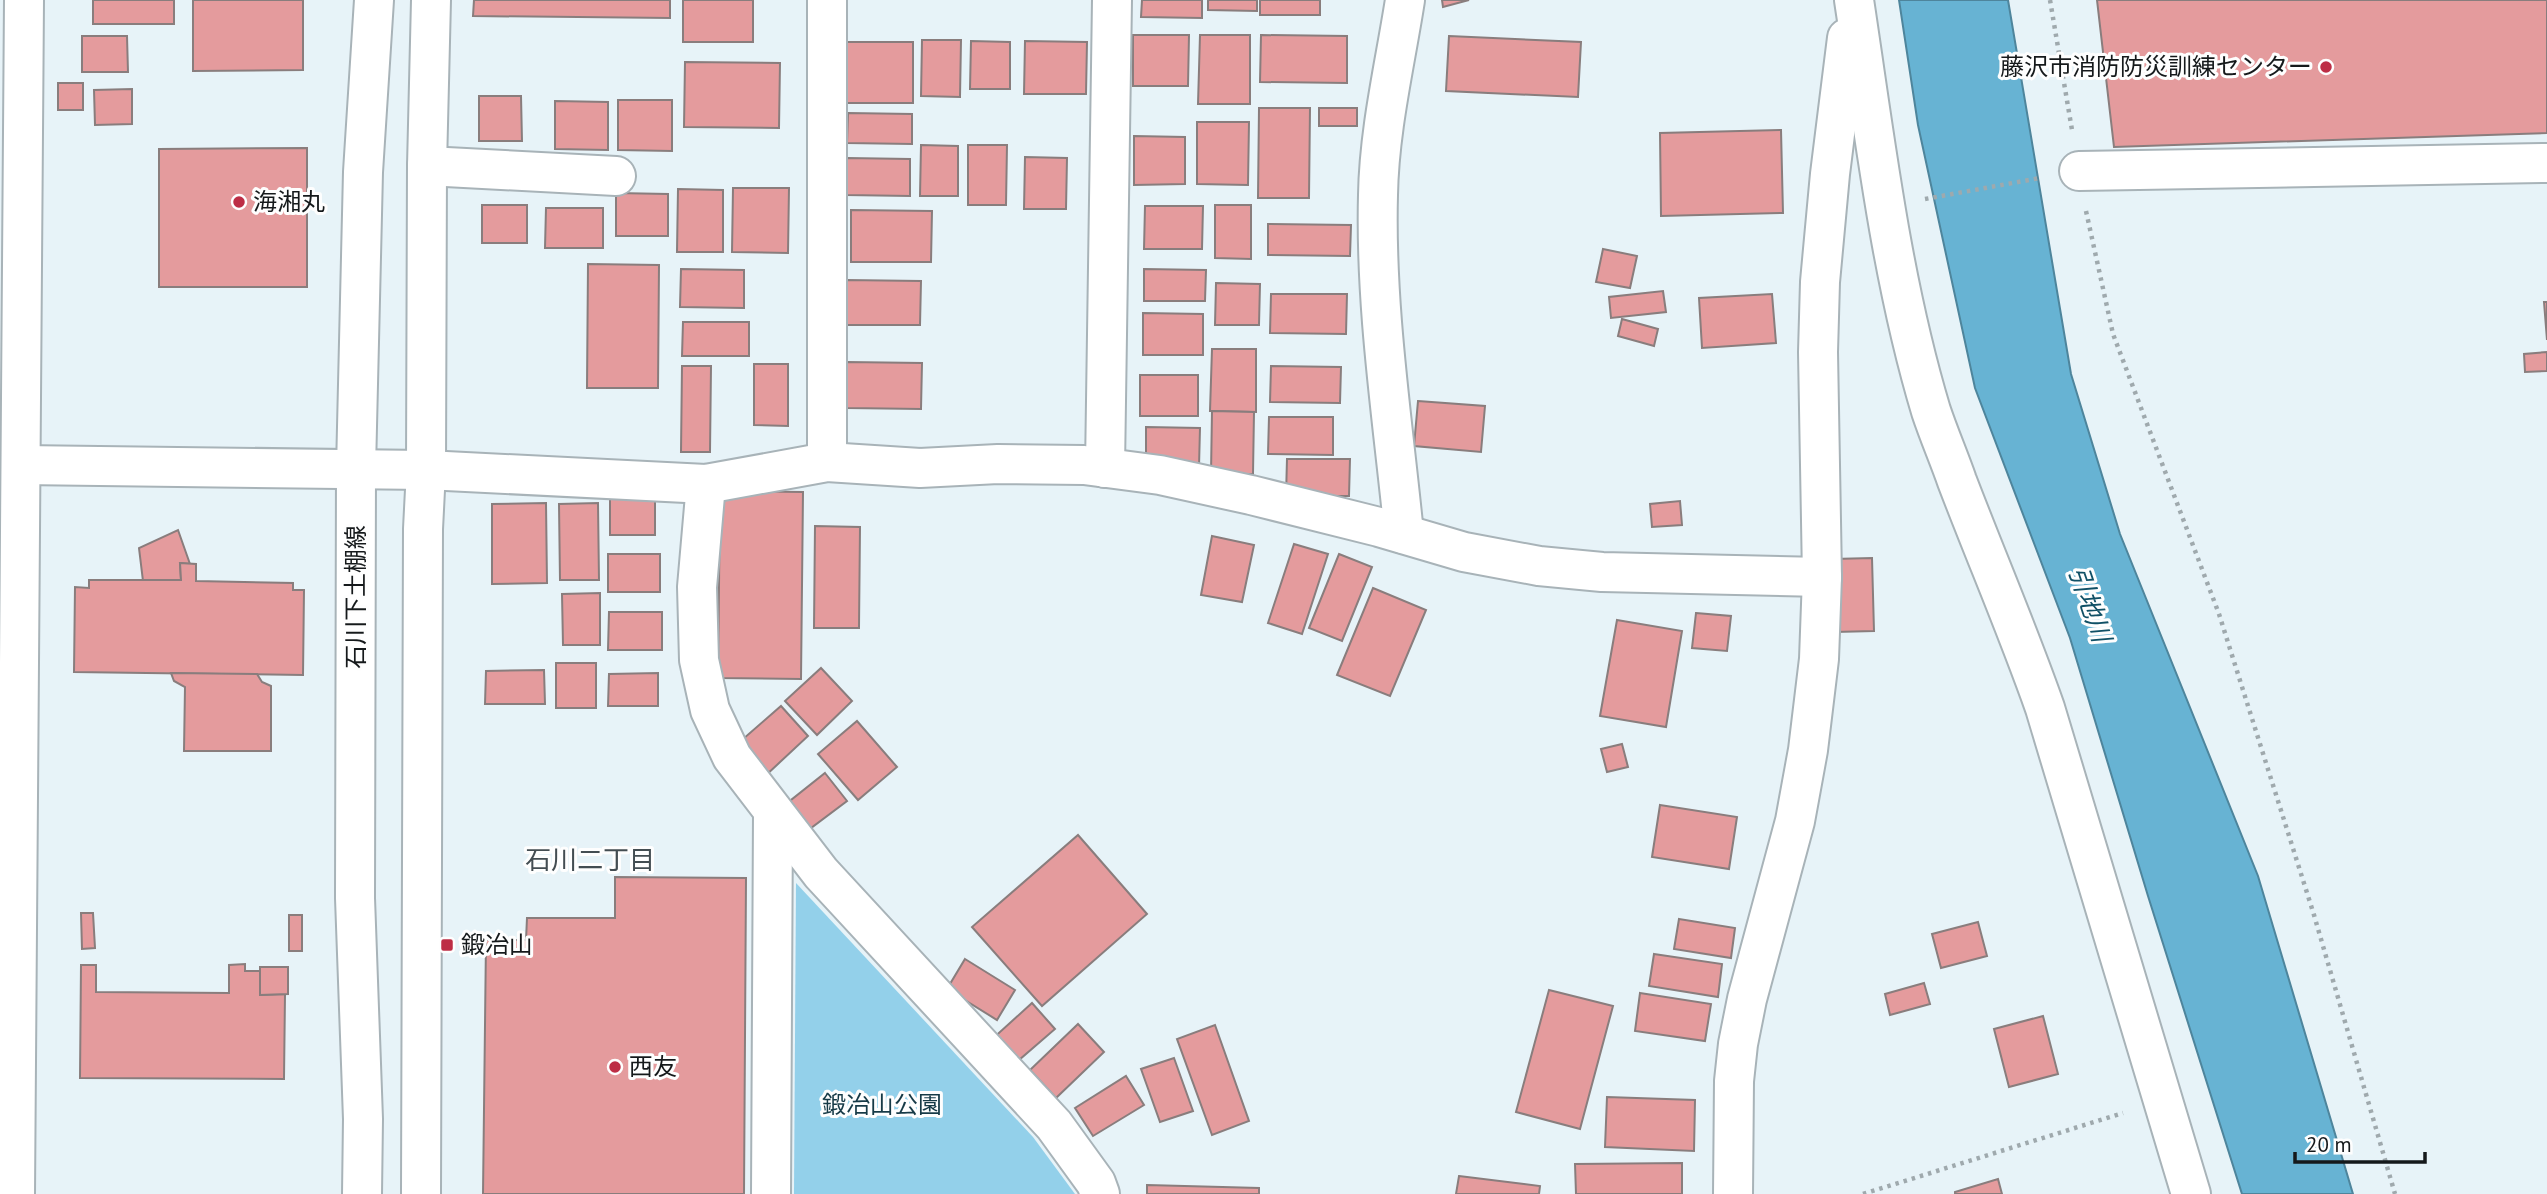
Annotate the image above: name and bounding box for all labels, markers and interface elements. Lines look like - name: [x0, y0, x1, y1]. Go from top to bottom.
- place label: 藤沢市消防防災訓練センター: [2000, 51, 2312, 82]
- marker: 藤沢市消防防災訓練センター: [2318, 59, 2334, 75]
- place label: 海湘丸: [253, 186, 325, 217]
- marker: 海湘丸: [231, 194, 247, 210]
- street label: 石川下土棚線: [340, 525, 371, 669]
- water label: 引地川: [2062, 562, 2120, 649]
- district label: 石川二丁目: [525, 843, 655, 876]
- place label: 鍛冶山: [461, 929, 533, 960]
- marker: 鍛冶山: [439, 937, 455, 953]
- place label: 西友: [629, 1051, 677, 1082]
- marker: 西友: [607, 1059, 623, 1075]
- park label: 鍛冶山公園: [822, 1089, 942, 1120]
- scale bar: [2295, 1120, 2424, 1164]
- text: 20 m: [2306, 1131, 2352, 1158]

